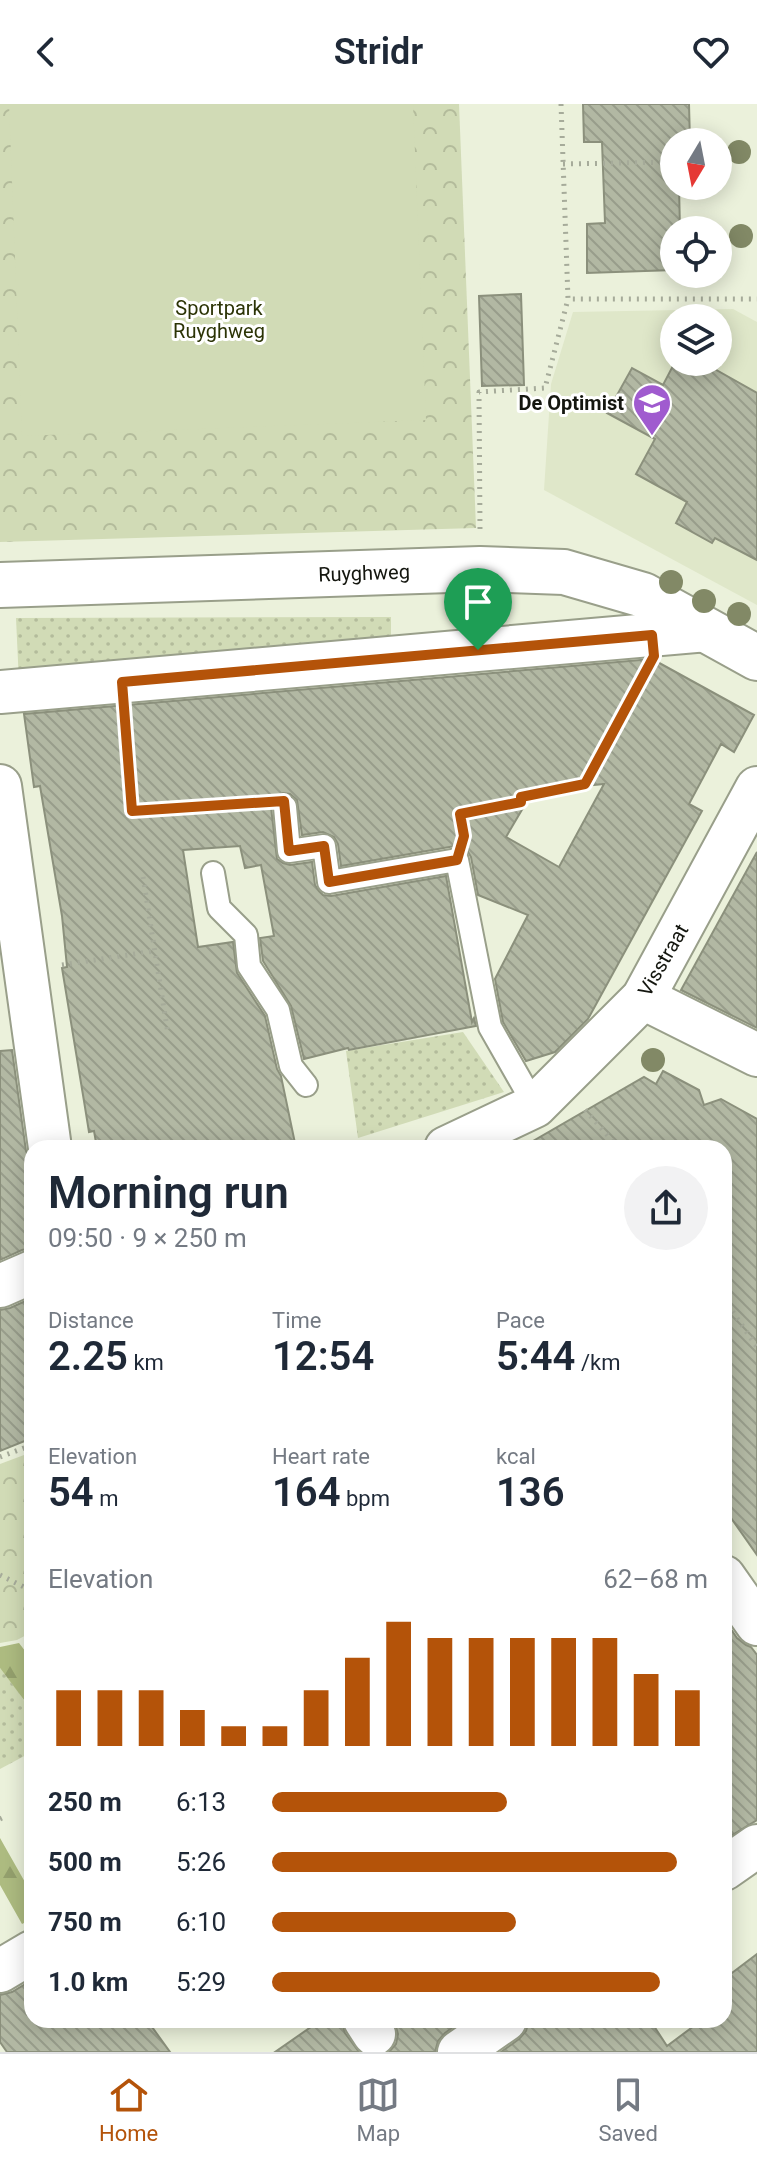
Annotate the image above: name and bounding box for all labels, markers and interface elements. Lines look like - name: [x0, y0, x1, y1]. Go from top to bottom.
- icon: back: [24, 30, 68, 74]
- icon: heart: [689, 30, 733, 74]
- text: Stridr: [334, 31, 423, 73]
- north arrow: [660, 128, 732, 200]
- map controls: [660, 128, 732, 376]
- button: locate: [660, 216, 732, 288]
- park label: Sportpark Ruyghweg: [173, 296, 265, 343]
- button: layers: [660, 304, 732, 376]
- school or university icon: De Optimist: [631, 382, 673, 437]
- place label: De Optimist: [518, 391, 624, 415]
- street label: Ruyghweg: [318, 559, 410, 587]
- pin: [444, 568, 512, 650]
- icon: arrive: [456, 580, 500, 624]
- street label: Visstraat: [633, 920, 693, 1000]
- button: share: [624, 1166, 708, 1250]
- text: Morning run: [48, 1167, 289, 1219]
- text: 09:50 · 9 × 250 m: [48, 1223, 247, 1253]
- text: Distance: [48, 1308, 134, 1333]
- text: Time: [272, 1308, 321, 1333]
- text: Pace: [496, 1308, 545, 1333]
- text: 2.25: [48, 1333, 128, 1380]
- text: 12:54: [272, 1333, 374, 1380]
- text: 5:44: [496, 1333, 575, 1380]
- text: km: [128, 1350, 164, 1375]
- text: /km: [575, 1350, 620, 1375]
- text: Elevation: [48, 1444, 137, 1469]
- text: Heart rate: [272, 1444, 370, 1469]
- text: kcal: [496, 1444, 536, 1469]
- text: 54: [48, 1469, 94, 1516]
- text: 164: [272, 1469, 341, 1516]
- text: 136: [496, 1469, 565, 1516]
- text: m: [94, 1486, 118, 1511]
- text: bpm: [341, 1486, 390, 1511]
- text: Elevation: [48, 1564, 153, 1594]
- text: 62–68 m: [603, 1564, 708, 1594]
- text: 250 m: [48, 1787, 122, 1817]
- text: 6:13: [176, 1787, 226, 1817]
- text: 500 m: [48, 1847, 122, 1877]
- text: 5:26: [176, 1847, 226, 1877]
- text: 750 m: [48, 1907, 122, 1937]
- text: 6:10: [176, 1907, 226, 1937]
- text: 1.0 km: [48, 1967, 128, 1997]
- text: 5:29: [176, 1967, 226, 1997]
- tab: Home: [99, 2073, 158, 2146]
- tab: Map: [356, 2073, 400, 2146]
- tab: Saved: [598, 2073, 658, 2146]

